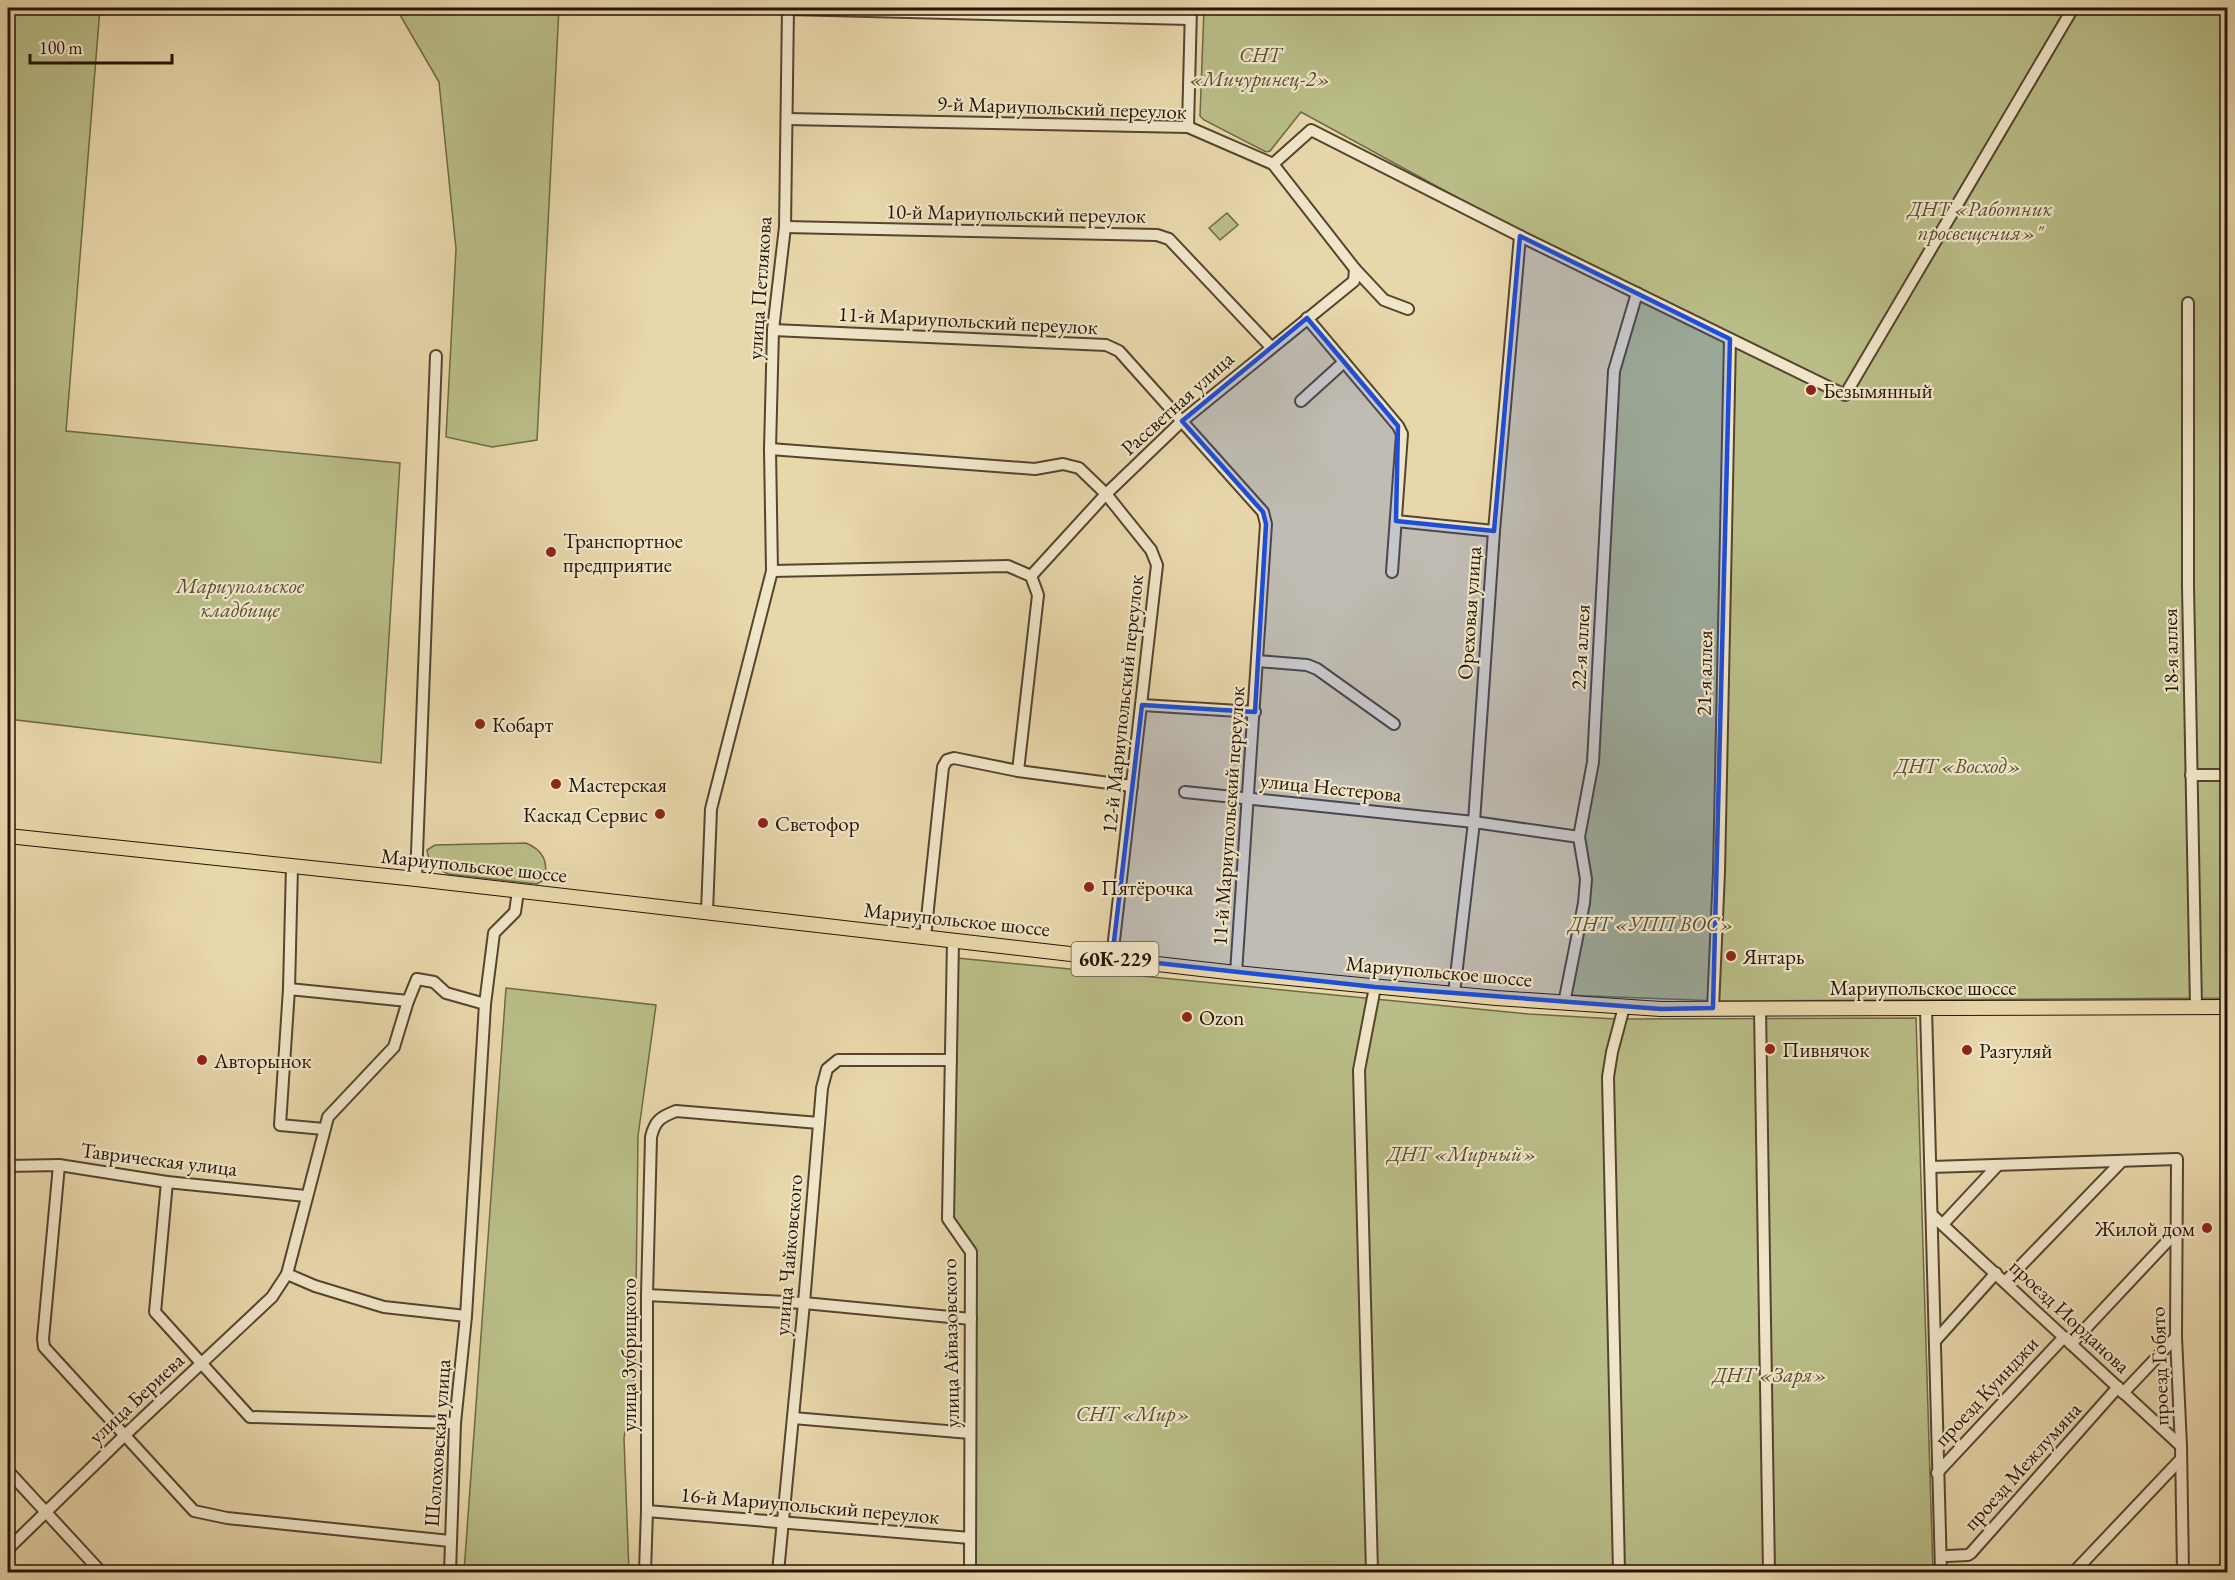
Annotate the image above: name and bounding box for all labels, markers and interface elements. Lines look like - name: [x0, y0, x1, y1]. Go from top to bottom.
- scale bar: [30, 27, 172, 65]
- text: 100 m: [39, 36, 83, 59]
- park label: СНТ «Мичуринец-2»: [1190, 41, 1330, 92]
- street label: 9-й Мариупольский переулок: [937, 89, 1187, 125]
- park label: ДНТ «Работник просвещения»": [1906, 195, 2053, 246]
- street label: 10-й Мариупольский переулок: [886, 197, 1146, 229]
- street label: улица Петлякова: [741, 215, 778, 361]
- street label: 11-й Мариупольский переулок: [837, 300, 1099, 340]
- street label: Рассветная улица: [1115, 345, 1240, 461]
- place label: Безымянный: [1823, 377, 1933, 404]
- marker: Безымянный: [1804, 383, 1818, 397]
- place label: Транспортное предприятие: [563, 527, 683, 578]
- marker: Транспортное предприятие: [544, 545, 558, 559]
- street label: Ореховая улица: [1451, 545, 1487, 681]
- park label: Мариупольское кладбище: [174, 572, 305, 623]
- street label: 12-й Мариупольский переулок: [1095, 573, 1149, 835]
- street label: 22-я аллея: [1564, 604, 1596, 690]
- street label: 18-я аллея: [2156, 608, 2184, 694]
- street label: 21-я аллея: [1690, 630, 1718, 716]
- street label: 11-й Мариупольский переулок: [1205, 685, 1251, 947]
- place label: Кобарт: [492, 711, 554, 738]
- marker: Кобарт: [473, 717, 487, 731]
- park label: ДНТ «Восход»: [1893, 752, 2021, 779]
- street label: улица Нестерова: [1259, 766, 1404, 808]
- place label: Мастерская: [568, 771, 667, 798]
- marker: Мастерская: [549, 777, 563, 791]
- place label: Каскад Сервис: [523, 801, 648, 828]
- marker: Каскад Сервис: [653, 807, 667, 821]
- place label: Светофор: [775, 810, 860, 837]
- marker: Светофор: [756, 816, 770, 830]
- street label: Мариупольское шоссе: [380, 842, 568, 888]
- place label: Пятёрочка: [1101, 874, 1194, 901]
- marker: Пятёрочка: [1082, 880, 1096, 894]
- street label: Мариупольское шоссе: [863, 896, 1051, 942]
- park label: ДНТ «УПП ВОС»: [1566, 910, 1734, 937]
- road number: 60К-229: [1072, 942, 1158, 976]
- place label: Янтарь: [1742, 943, 1804, 970]
- street label: Мариупольское шоссе: [1345, 949, 1533, 993]
- marker: Янтарь: [1724, 949, 1738, 963]
- street label: Мариупольское шоссе: [1829, 974, 2017, 1001]
- place label: Ozon: [1199, 1004, 1244, 1031]
- marker: Ozon: [1180, 1010, 1194, 1024]
- place label: Пивнячок: [1782, 1036, 1870, 1063]
- place label: Разгуляй: [1979, 1037, 2052, 1064]
- marker: Пивнячок: [1763, 1042, 1777, 1056]
- marker: Разгуляй: [1960, 1043, 1974, 1057]
- place label: Авторынок: [213, 1047, 312, 1074]
- marker: Авторынок: [195, 1053, 209, 1067]
- street label: Таврическая улица: [79, 1136, 239, 1182]
- park label: ДНТ «Мирный»: [1385, 1140, 1537, 1167]
- street label: улица Чайковского: [767, 1173, 809, 1337]
- place label: Жилой дом: [2094, 1215, 2195, 1242]
- marker: Жилой дом: [2200, 1221, 2214, 1235]
- street label: проезд Иорданова: [2004, 1253, 2137, 1379]
- street label: улица Айвазовского: [935, 1258, 965, 1428]
- street label: улица Зубрицкого: [615, 1278, 642, 1432]
- street label: проезд Гобято: [2143, 1306, 2175, 1426]
- street label: проезд Куинджи: [1928, 1330, 2044, 1452]
- street label: улица Бериева: [82, 1346, 190, 1449]
- street label: Шолоховская улица: [418, 1358, 456, 1528]
- park label: ДНТ «Заря»: [1711, 1361, 1827, 1388]
- street label: проезд Межлумяна: [1957, 1396, 2087, 1536]
- park label: СНТ «Мир»: [1076, 1400, 1190, 1427]
- street label: 16-й Мариупольский переулок: [679, 1480, 941, 1530]

